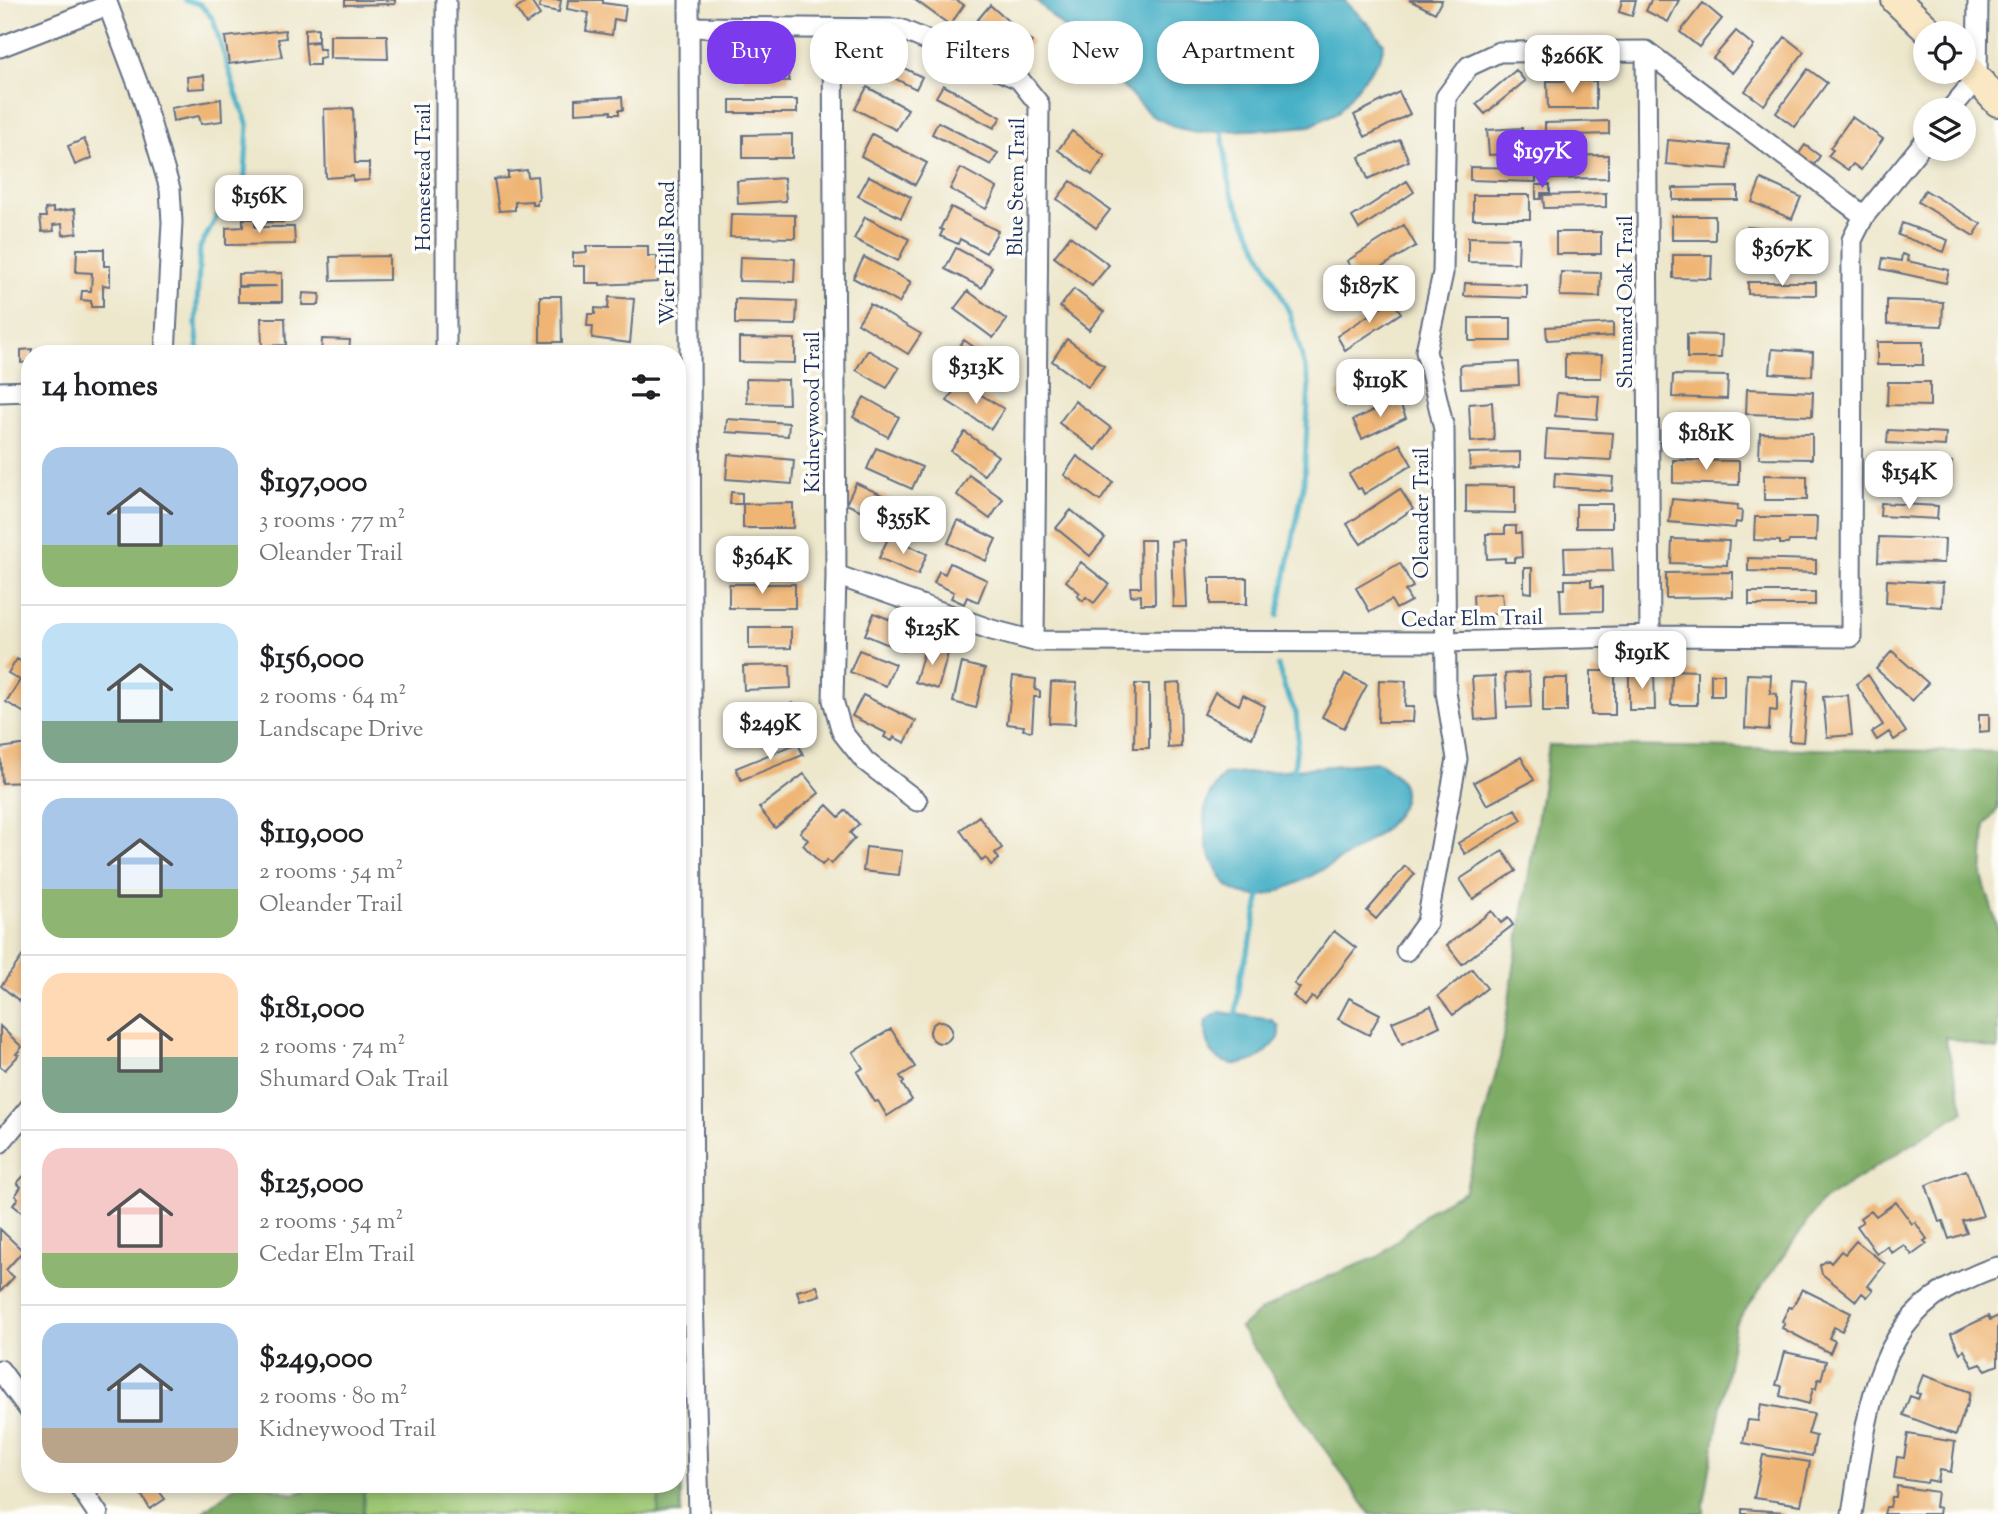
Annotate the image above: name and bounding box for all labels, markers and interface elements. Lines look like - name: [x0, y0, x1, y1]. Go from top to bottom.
- chip: Buy: [707, 21, 796, 84]
- chip: Rent: [810, 21, 908, 84]
- chip: Filters: [922, 21, 1034, 84]
- chip: New: [1048, 21, 1143, 84]
- chip: Apartment: [1157, 21, 1319, 84]
- map controls: [1913, 21, 1976, 161]
- button: locate: [1913, 21, 1976, 84]
- pin: $266K: [1523, 36, 1621, 95]
- text: $266K: [1541, 41, 1603, 74]
- button: layers: [1913, 98, 1976, 161]
- street label: Homestead Trail: [410, 103, 440, 251]
- street label: Blue Stem Trail: [1002, 117, 1034, 257]
- pin: $197K: [1493, 130, 1591, 190]
- text: $197K: [1512, 136, 1572, 169]
- pin: $156K: [210, 176, 308, 235]
- text: $156K: [231, 181, 287, 214]
- street label: Wier Hills Road: [654, 181, 684, 325]
- street label: Shumard Oak Trail: [1612, 215, 1642, 389]
- pin: $367K: [1733, 229, 1831, 288]
- text: $367K: [1752, 234, 1812, 267]
- pin: $187K: [1320, 266, 1418, 325]
- text: $187K: [1339, 271, 1399, 304]
- street label: Kidneywood Trail: [799, 331, 829, 493]
- pin: $313K: [927, 346, 1025, 406]
- text: $313K: [948, 352, 1004, 385]
- pin: $119K: [1331, 360, 1429, 419]
- text: $119K: [1352, 365, 1408, 398]
- text: 14 homes: [42, 366, 158, 409]
- icon: filters: [627, 368, 665, 406]
- pin: $181K: [1657, 412, 1755, 472]
- text: $181K: [1678, 418, 1734, 451]
- street label: Oleander Trail: [1408, 447, 1438, 579]
- pin: $154K: [1860, 452, 1958, 511]
- text: $154K: [1881, 457, 1937, 490]
- text: $197,000: [259, 462, 367, 505]
- icon: home: [98, 475, 182, 559]
- pin: $355K: [854, 496, 952, 556]
- text: $355K: [876, 502, 930, 535]
- text: 3 rooms · 77 m²: [259, 505, 405, 538]
- pin: $364K: [713, 536, 811, 596]
- text: Oleander Trail: [259, 538, 403, 571]
- text: $364K: [732, 542, 792, 575]
- street label: Cedar Elm Trail: [1401, 604, 1544, 636]
- pin: $125K: [883, 608, 981, 667]
- text: $125K: [904, 613, 960, 646]
- pin: $191K: [1593, 632, 1691, 691]
- text: $191K: [1614, 637, 1670, 670]
- text: $156,000: [259, 638, 364, 681]
- icon: home: [98, 651, 182, 735]
- text: 2 rooms · 64 m²: [259, 681, 406, 714]
- pin: $249K: [721, 702, 819, 762]
- text: $249K: [739, 708, 801, 741]
- text: Landscape Drive: [259, 714, 423, 747]
- text: $119,000: [259, 813, 364, 856]
- icon: home: [98, 826, 182, 910]
- text: 2 rooms · 54 m²: [259, 856, 403, 889]
- text: Oleander Trail: [259, 889, 403, 922]
- text: $181,000: [259, 988, 365, 1031]
- icon: home: [98, 1001, 182, 1085]
- text: 2 rooms · 74 m²: [259, 1031, 405, 1064]
- text: Shumard Oak Trail: [259, 1064, 449, 1097]
- text: $125,000: [259, 1163, 364, 1206]
- icon: home: [98, 1176, 182, 1260]
- text: 2 rooms · 54 m²: [259, 1206, 403, 1239]
- text: Cedar Elm Trail: [259, 1239, 415, 1272]
- text: $249,000: [259, 1338, 373, 1381]
- icon: home: [98, 1351, 182, 1435]
- text: 2 rooms · 80 m²: [259, 1381, 407, 1414]
- text: Kidneywood Trail: [259, 1414, 436, 1447]

